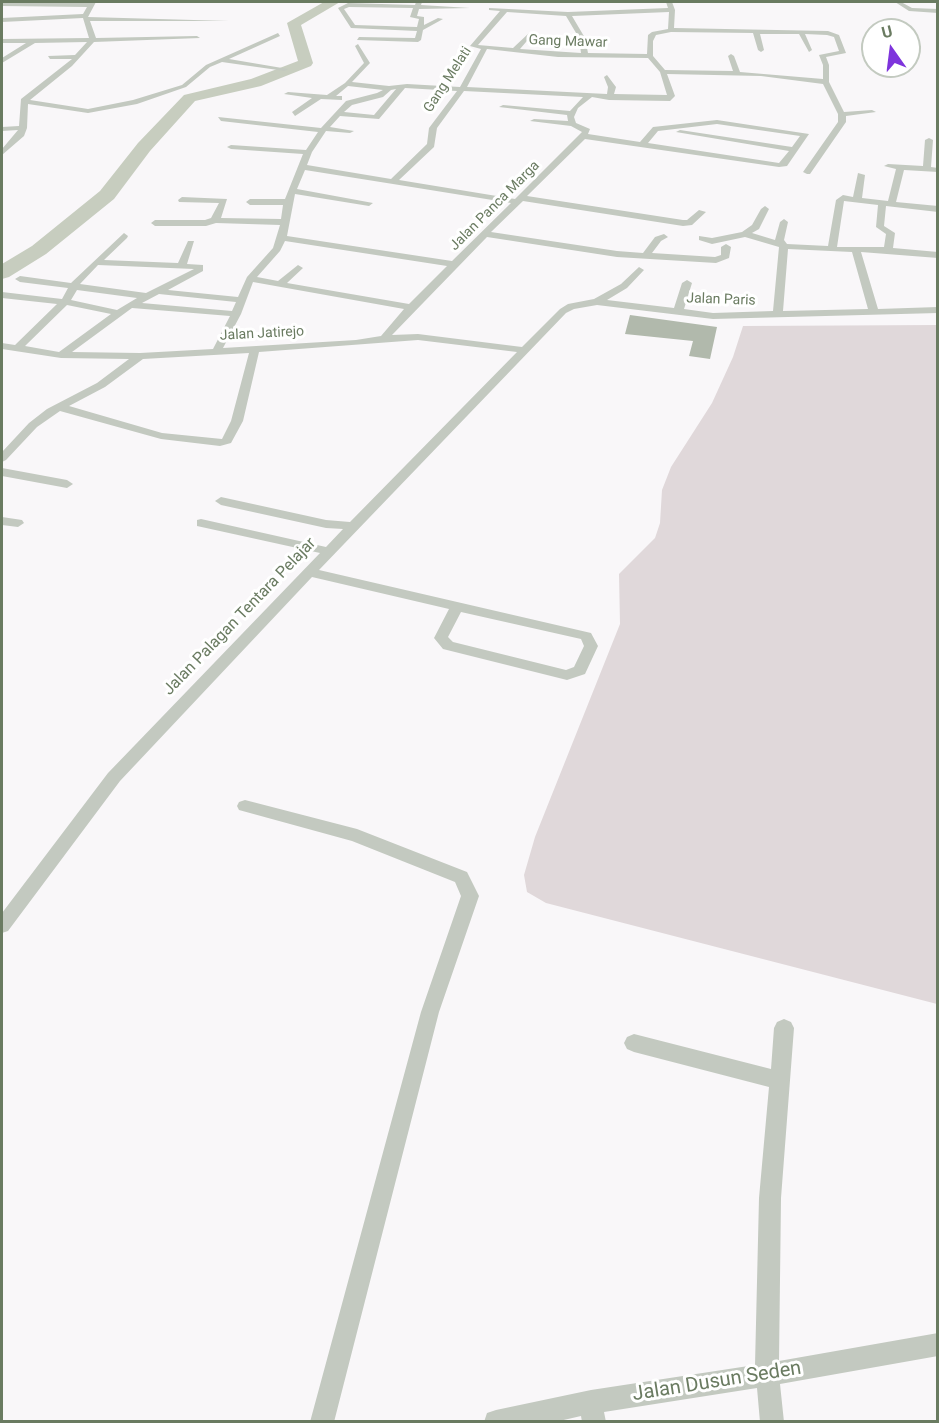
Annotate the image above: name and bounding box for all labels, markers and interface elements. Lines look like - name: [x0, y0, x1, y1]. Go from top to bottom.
- north arrow: [861, 18, 921, 78]
- text: U: [880, 21, 894, 42]
- street label: Gang Mawar: [528, 32, 608, 52]
- street label: Gang Melati: [421, 44, 475, 116]
- street label: Jalan Panca Marga: [447, 158, 543, 254]
- street label: Jalan Paris: [686, 290, 756, 310]
- street label: Jalan Jatirejo: [219, 323, 305, 345]
- street label: Jalan Palagan Tentara Pelajar: [160, 534, 320, 700]
- street label: Jalan Dusun Seden: [631, 1357, 803, 1407]

